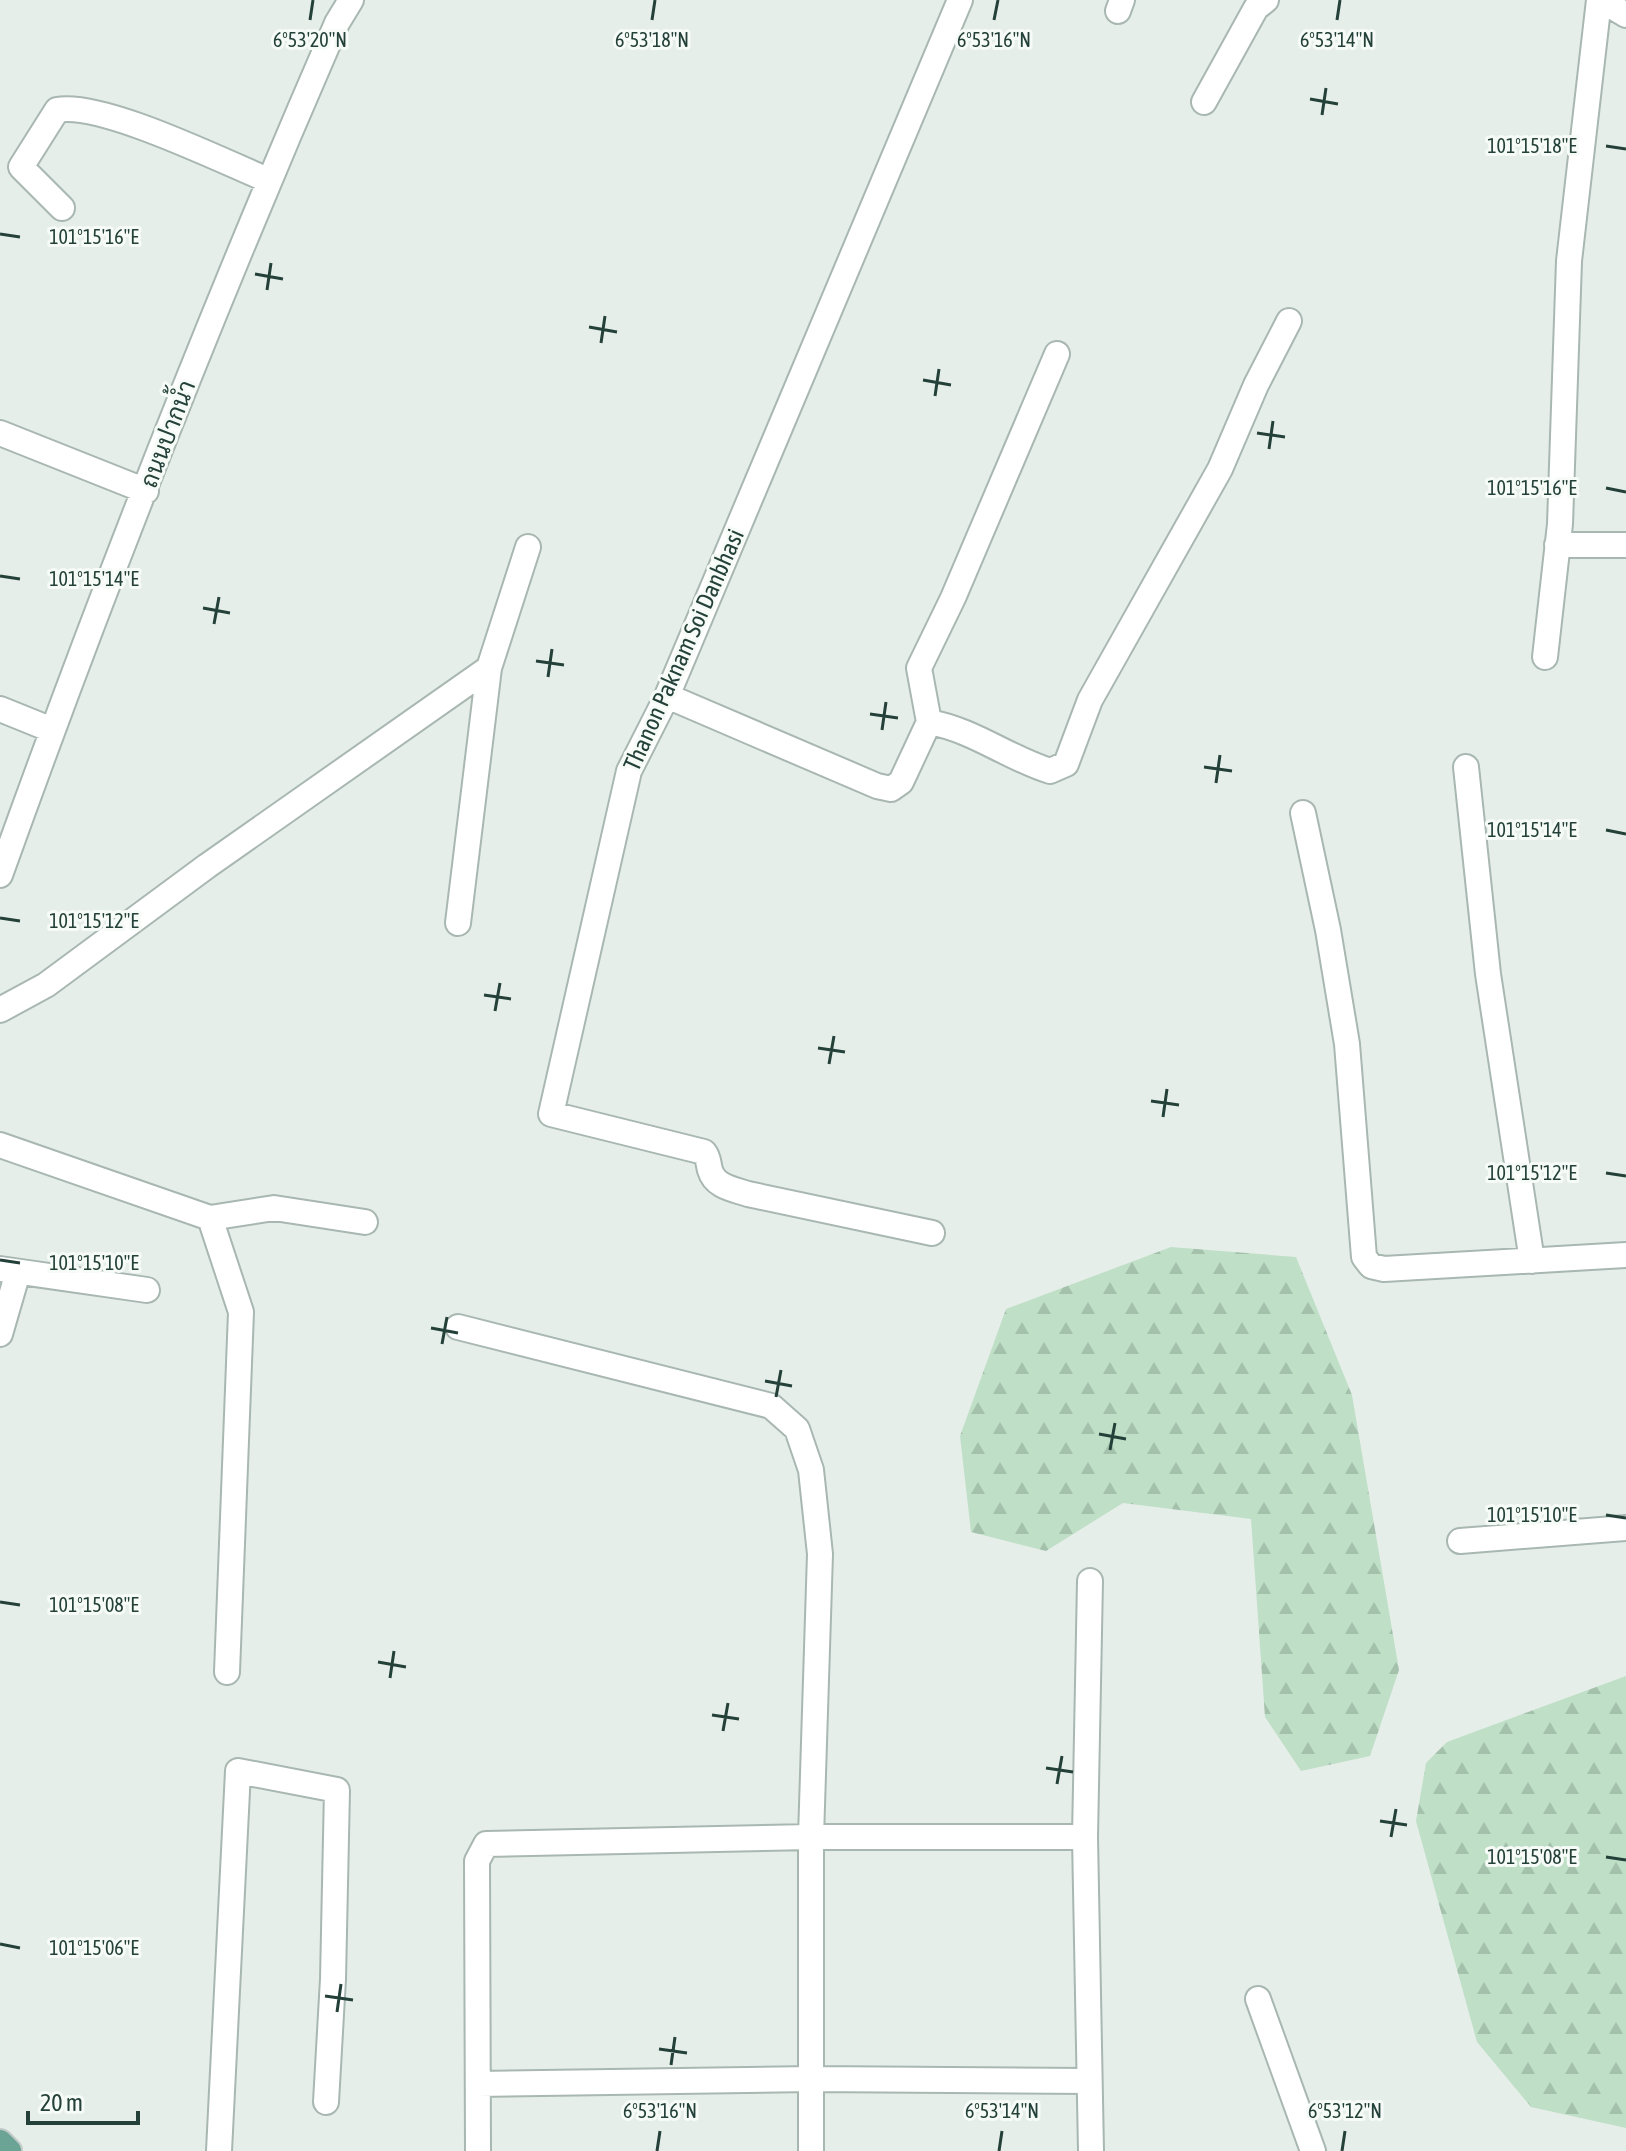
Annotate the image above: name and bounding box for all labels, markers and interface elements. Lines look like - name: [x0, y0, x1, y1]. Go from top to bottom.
- text: 6°53'20"N: [273, 28, 347, 51]
- text: 6°53'18"N: [615, 28, 689, 51]
- text: 6°53'16"N: [957, 28, 1031, 51]
- text: 6°53'14"N: [1300, 28, 1374, 51]
- text: 101°15'18"E: [1487, 134, 1577, 157]
- text: 101°15'16"E: [49, 225, 139, 248]
- street label: ถนนปากน้ำ: [129, 374, 200, 491]
- text: 101°15'16"E: [1487, 476, 1577, 499]
- street label: Thanon Paknam Soi Danbhasi: [618, 525, 749, 775]
- text: 101°15'14"E: [49, 567, 139, 590]
- text: 101°15'14"E: [1487, 818, 1577, 841]
- text: 101°15'12"E: [49, 909, 139, 932]
- text: 101°15'12"E: [1487, 1161, 1577, 1184]
- text: 101°15'10"E: [49, 1251, 139, 1274]
- text: 101°15'10"E: [1487, 1503, 1577, 1526]
- text: 101°15'08"E: [49, 1593, 139, 1616]
- text: 101°15'08"E: [1487, 1845, 1577, 1868]
- text: 101°15'06"E: [49, 1936, 139, 1959]
- scale bar: [28, 2075, 138, 2125]
- text: 20 m: [40, 2089, 83, 2116]
- text: 6°53'16"N: [623, 2099, 697, 2122]
- text: 6°53'14"N: [965, 2099, 1039, 2122]
- text: 6°53'12"N: [1308, 2099, 1382, 2122]

